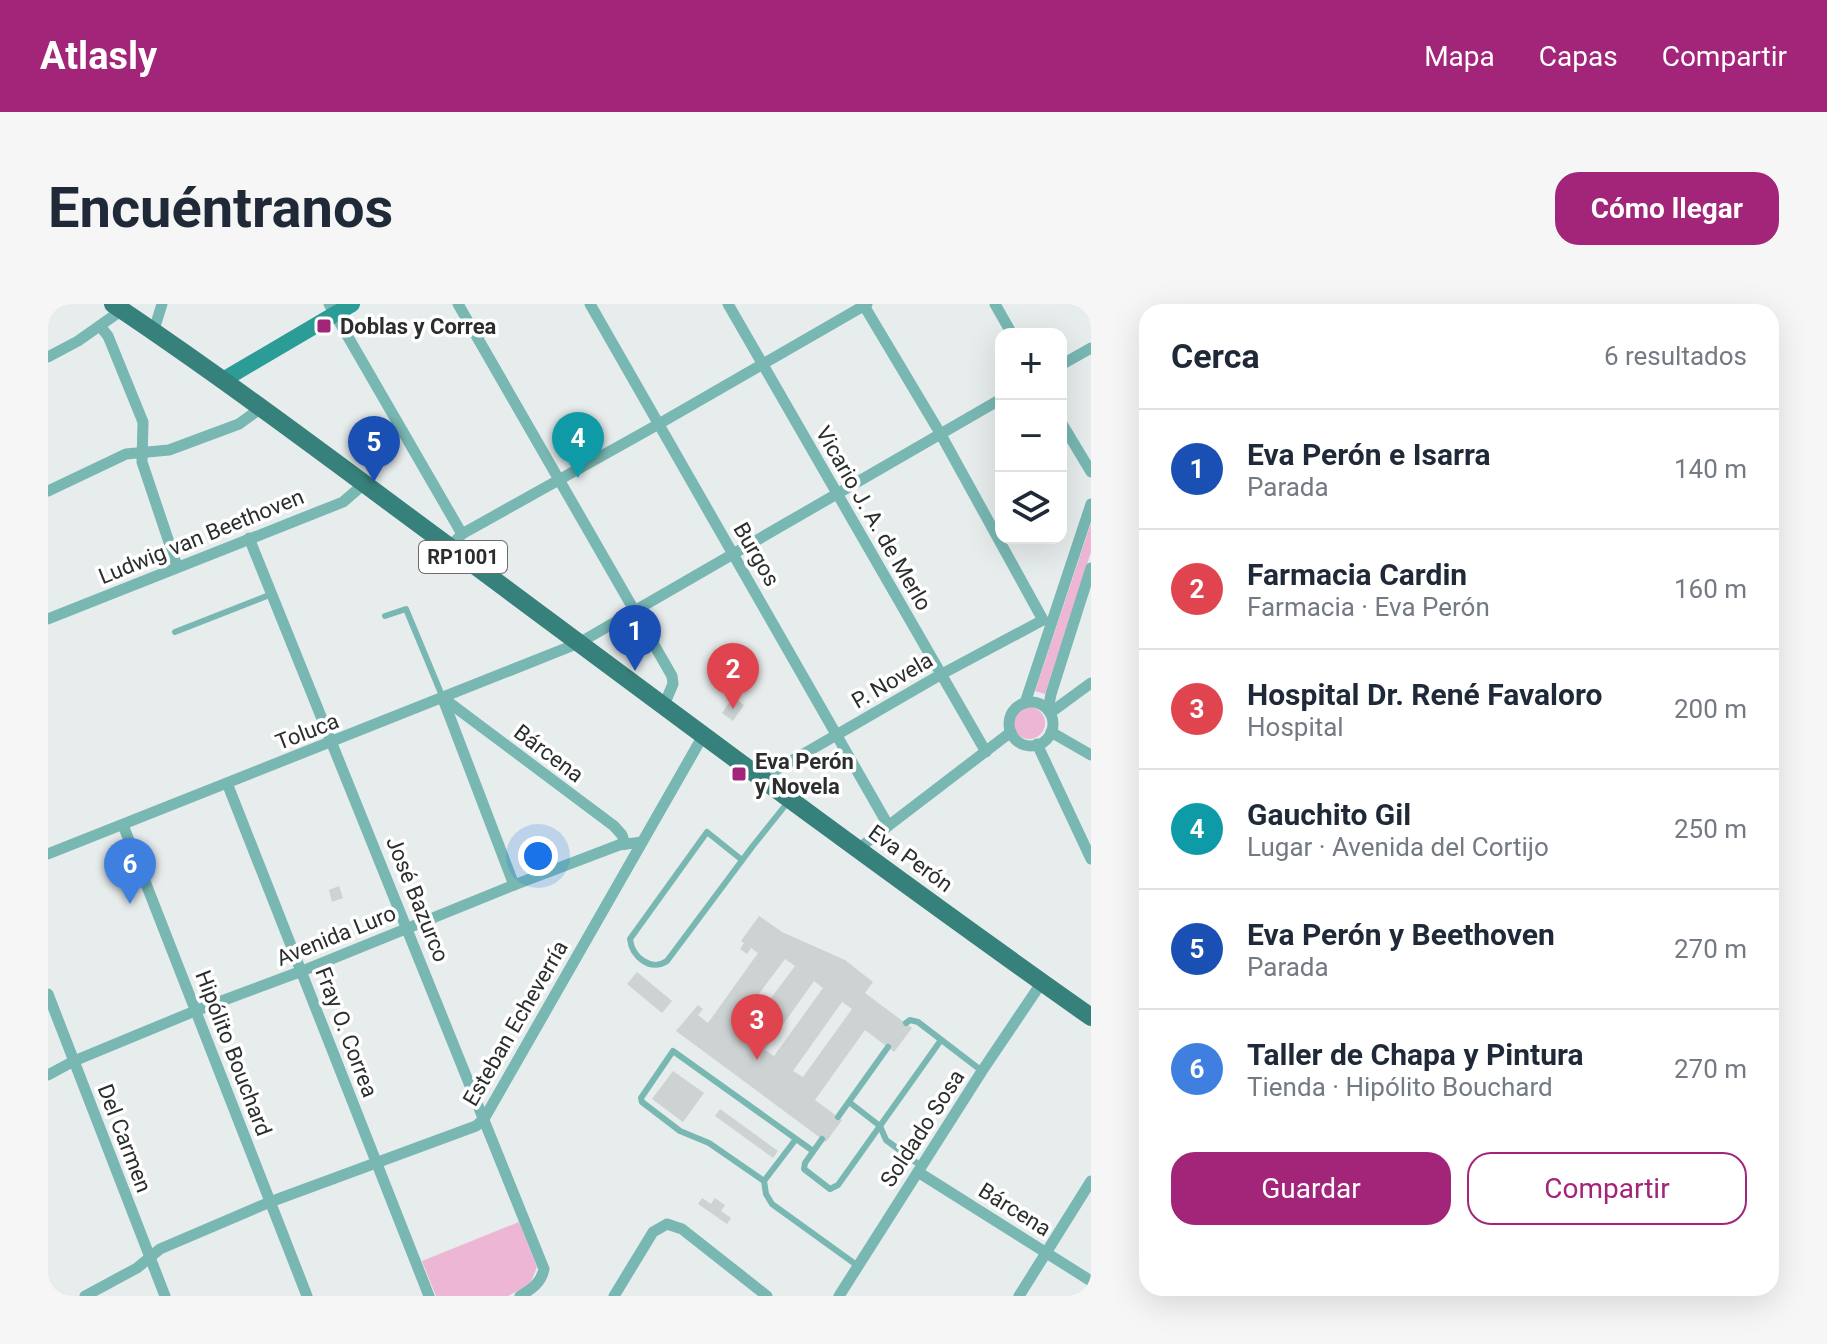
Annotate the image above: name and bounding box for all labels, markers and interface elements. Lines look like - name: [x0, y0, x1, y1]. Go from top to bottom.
- text: Atlasly: [40, 34, 157, 78]
- text: Mapa: [1424, 40, 1495, 73]
- text: Capas: [1539, 40, 1618, 73]
- text: Compartir: [1662, 40, 1787, 73]
- button: Cómo llegar: [1555, 172, 1779, 245]
- text: Encuéntranos: [48, 175, 393, 241]
- place label: Doblas y Correa: [340, 314, 497, 339]
- marker: Doblas y Correa: [315, 317, 333, 335]
- map controls: [995, 328, 1067, 544]
- button: +: [995, 328, 1067, 400]
- text: Cerca: [1171, 336, 1260, 376]
- text: 6 resultados: [1604, 341, 1747, 371]
- button: −: [995, 400, 1067, 472]
- pin: 4: [552, 412, 604, 478]
- pin: 5: [348, 416, 400, 482]
- street label: Vicario J. A. de Merlo: [811, 422, 936, 615]
- text: Eva Perón e Isarra: [1247, 437, 1491, 472]
- text: 1: [1190, 454, 1204, 484]
- text: 140 m: [1674, 454, 1747, 484]
- button: layers: [995, 472, 1067, 544]
- text: Parada: [1247, 472, 1329, 502]
- street label: Ludwig van Beethoven: [95, 484, 307, 589]
- street label: Burgos: [728, 518, 785, 591]
- road number: RP1001: [419, 541, 507, 573]
- text: Farmacia Cardin: [1247, 557, 1467, 592]
- text: 2: [1190, 574, 1204, 604]
- text: 160 m: [1674, 574, 1747, 604]
- text: Farmacia · Eva Perón: [1247, 592, 1490, 622]
- pin: 1: [609, 605, 661, 671]
- pin: 2: [707, 643, 759, 709]
- street label: P. Novela: [847, 647, 937, 714]
- text: Hospital Dr. René Favaloro: [1247, 677, 1602, 712]
- text: 3: [1190, 694, 1204, 724]
- text: 200 m: [1674, 694, 1747, 724]
- street label: Toluca: [272, 708, 342, 755]
- text: Hospital: [1247, 712, 1344, 742]
- street label: Bárcena: [509, 719, 588, 788]
- place label: Eva Perón y Novela: [755, 749, 854, 799]
- marker: Eva Perón y Novela: [730, 765, 748, 783]
- text: Gauchito Gil: [1247, 797, 1411, 832]
- text: 4: [1190, 814, 1204, 844]
- text: 250 m: [1674, 814, 1747, 844]
- street label: Eva Perón: [864, 820, 957, 897]
- text: Lugar · Avenida del Cortijo: [1247, 832, 1549, 862]
- street label: José Bazurco: [381, 833, 454, 966]
- your location: [518, 836, 558, 876]
- pin: 6: [104, 838, 156, 904]
- street label: Avenida Luro: [273, 900, 400, 971]
- text: Eva Perón y Beethoven: [1247, 917, 1555, 952]
- text: 5: [1190, 934, 1204, 964]
- text: 270 m: [1674, 934, 1747, 964]
- street label: Esteban Echeverría: [458, 936, 573, 1110]
- text: Parada: [1247, 952, 1329, 982]
- street label: Fray O. Correa: [310, 964, 383, 1101]
- street label: Hipólito Bouchard: [190, 967, 277, 1139]
- pin: 3: [731, 994, 783, 1060]
- text: Taller de Chapa y Pintura: [1247, 1037, 1584, 1072]
- text: 6: [1190, 1054, 1204, 1084]
- text: 270 m: [1674, 1054, 1747, 1084]
- street label: Soldado Sosa: [875, 1065, 970, 1192]
- text: Tienda · Hipólito Bouchard: [1247, 1072, 1553, 1102]
- street label: Del Carmen: [92, 1081, 157, 1196]
- button: Guardar: [1171, 1152, 1451, 1225]
- button: Compartir: [1467, 1152, 1747, 1225]
- street label: Bárcena: [974, 1178, 1055, 1241]

